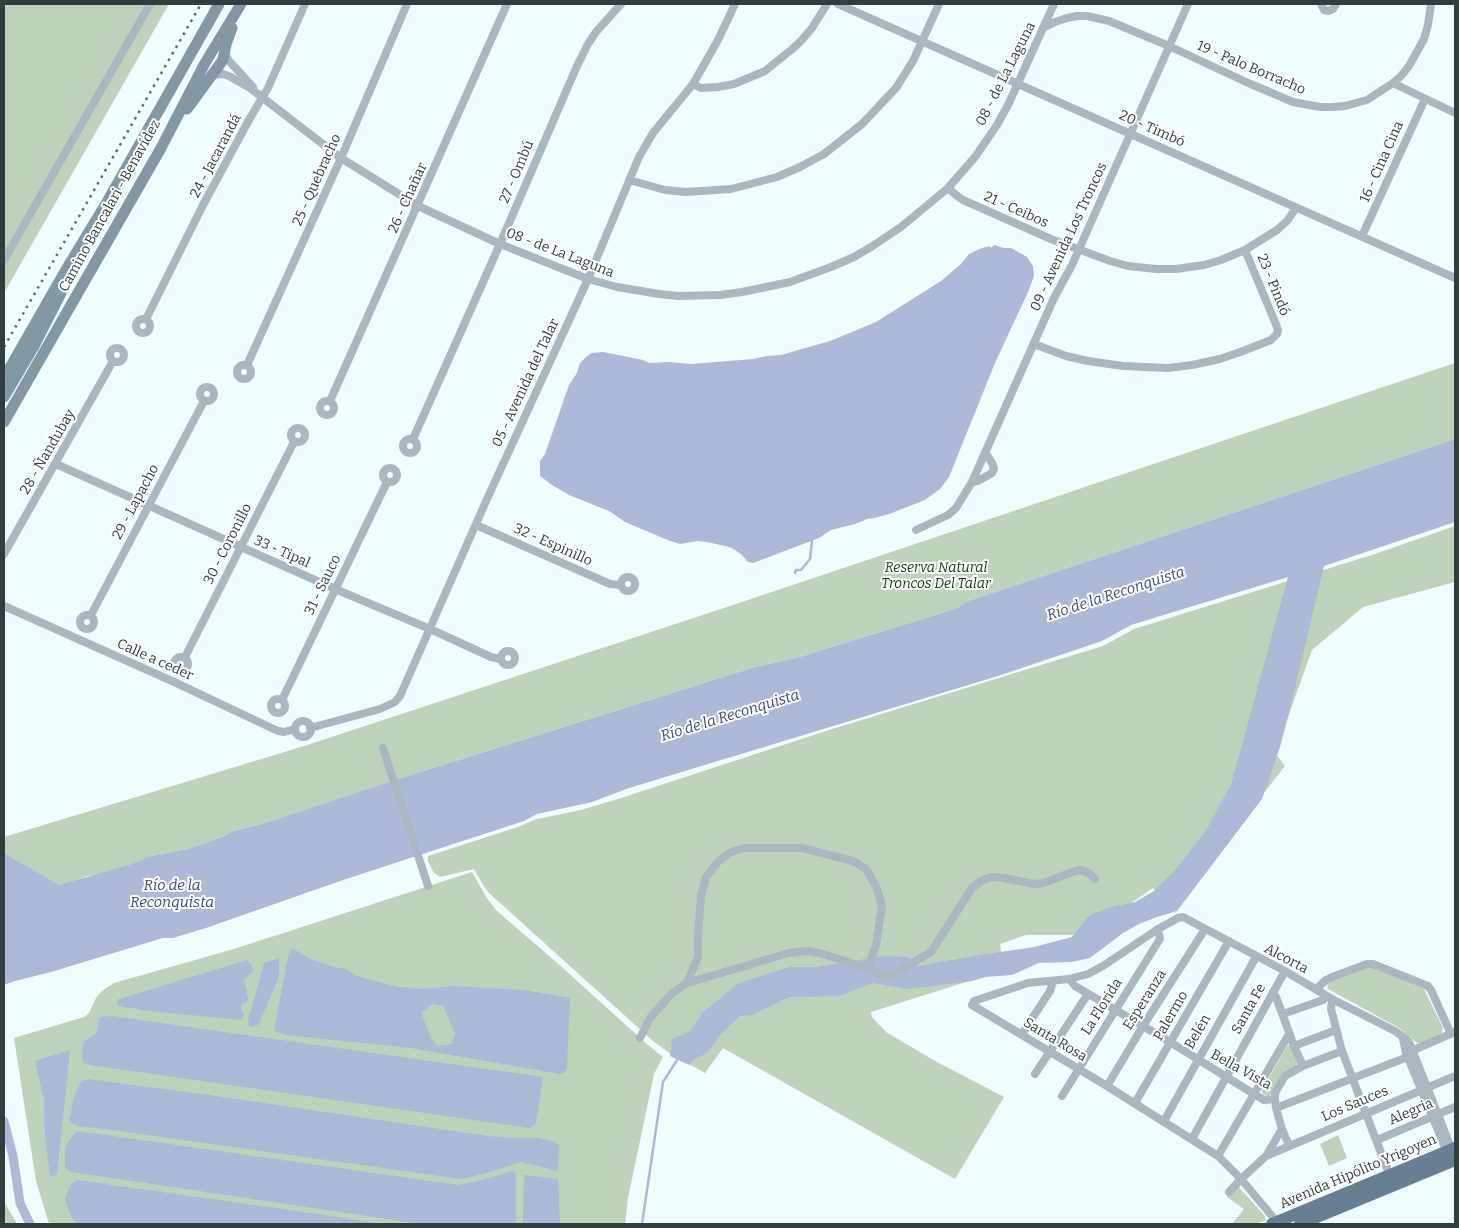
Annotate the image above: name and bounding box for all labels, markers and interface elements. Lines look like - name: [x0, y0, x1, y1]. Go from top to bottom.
- street label: 08 - de La Laguna: [973, 19, 1039, 129]
- street label: 19 - Palo Borracho: [1194, 38, 1308, 98]
- street label: 20 - Timbó: [1117, 107, 1187, 151]
- street label: 24 - Jacarandá: [187, 111, 245, 201]
- street label: Camino Bancalari - Benavídez: [56, 117, 164, 295]
- street label: 16 - Cina Cina: [1357, 119, 1407, 205]
- street label: 25 - Quebracho: [289, 131, 345, 229]
- street label: 27 - Ombú: [496, 138, 538, 206]
- street label: 26 - Chañar: [385, 160, 431, 236]
- street label: 09 - Avenida Los Troncos: [1027, 160, 1111, 314]
- street label: 21 - Ceibos: [981, 188, 1051, 232]
- street label: 08 - de La Laguna: [504, 225, 616, 281]
- street label: 23 - Pindó: [1253, 252, 1293, 318]
- street label: 05 - Avenida del Talar: [489, 316, 563, 450]
- street label: 28 - Ñandubay: [17, 407, 79, 497]
- street label: 29 - Lapacho: [109, 462, 163, 542]
- street label: 30 - Coronillo: [200, 501, 256, 587]
- street label: 32 - Espinillo: [511, 520, 595, 570]
- street label: 33 - Tipal: [251, 532, 313, 572]
- street label: 31 - Sauco: [301, 552, 345, 618]
- park label: Reserva Natural Troncos Del Talar: [881, 560, 991, 592]
- water label: Río de la Reconquista: [1045, 563, 1187, 625]
- street label: Calle a ceder: [114, 636, 196, 684]
- water label: Río de la Reconquista: [659, 686, 801, 746]
- water label: Río de la Reconquista: [130, 877, 214, 912]
- street label: Alcorta: [1261, 940, 1311, 978]
- street label: Esperanza: [1120, 967, 1170, 1033]
- street label: La Florida: [1078, 976, 1126, 1038]
- street label: Santa Fe: [1228, 981, 1270, 1037]
- street label: Palermo: [1150, 988, 1192, 1044]
- street label: Belén: [1181, 1012, 1215, 1052]
- street label: Santa Rosa: [1020, 1014, 1090, 1066]
- street label: Bella Vista: [1207, 1046, 1275, 1094]
- street label: Los Sauces: [1319, 1082, 1391, 1126]
- street label: Alegria: [1386, 1095, 1436, 1129]
- street label: Avenida Hipólito Yrigoyen: [1277, 1131, 1439, 1213]

